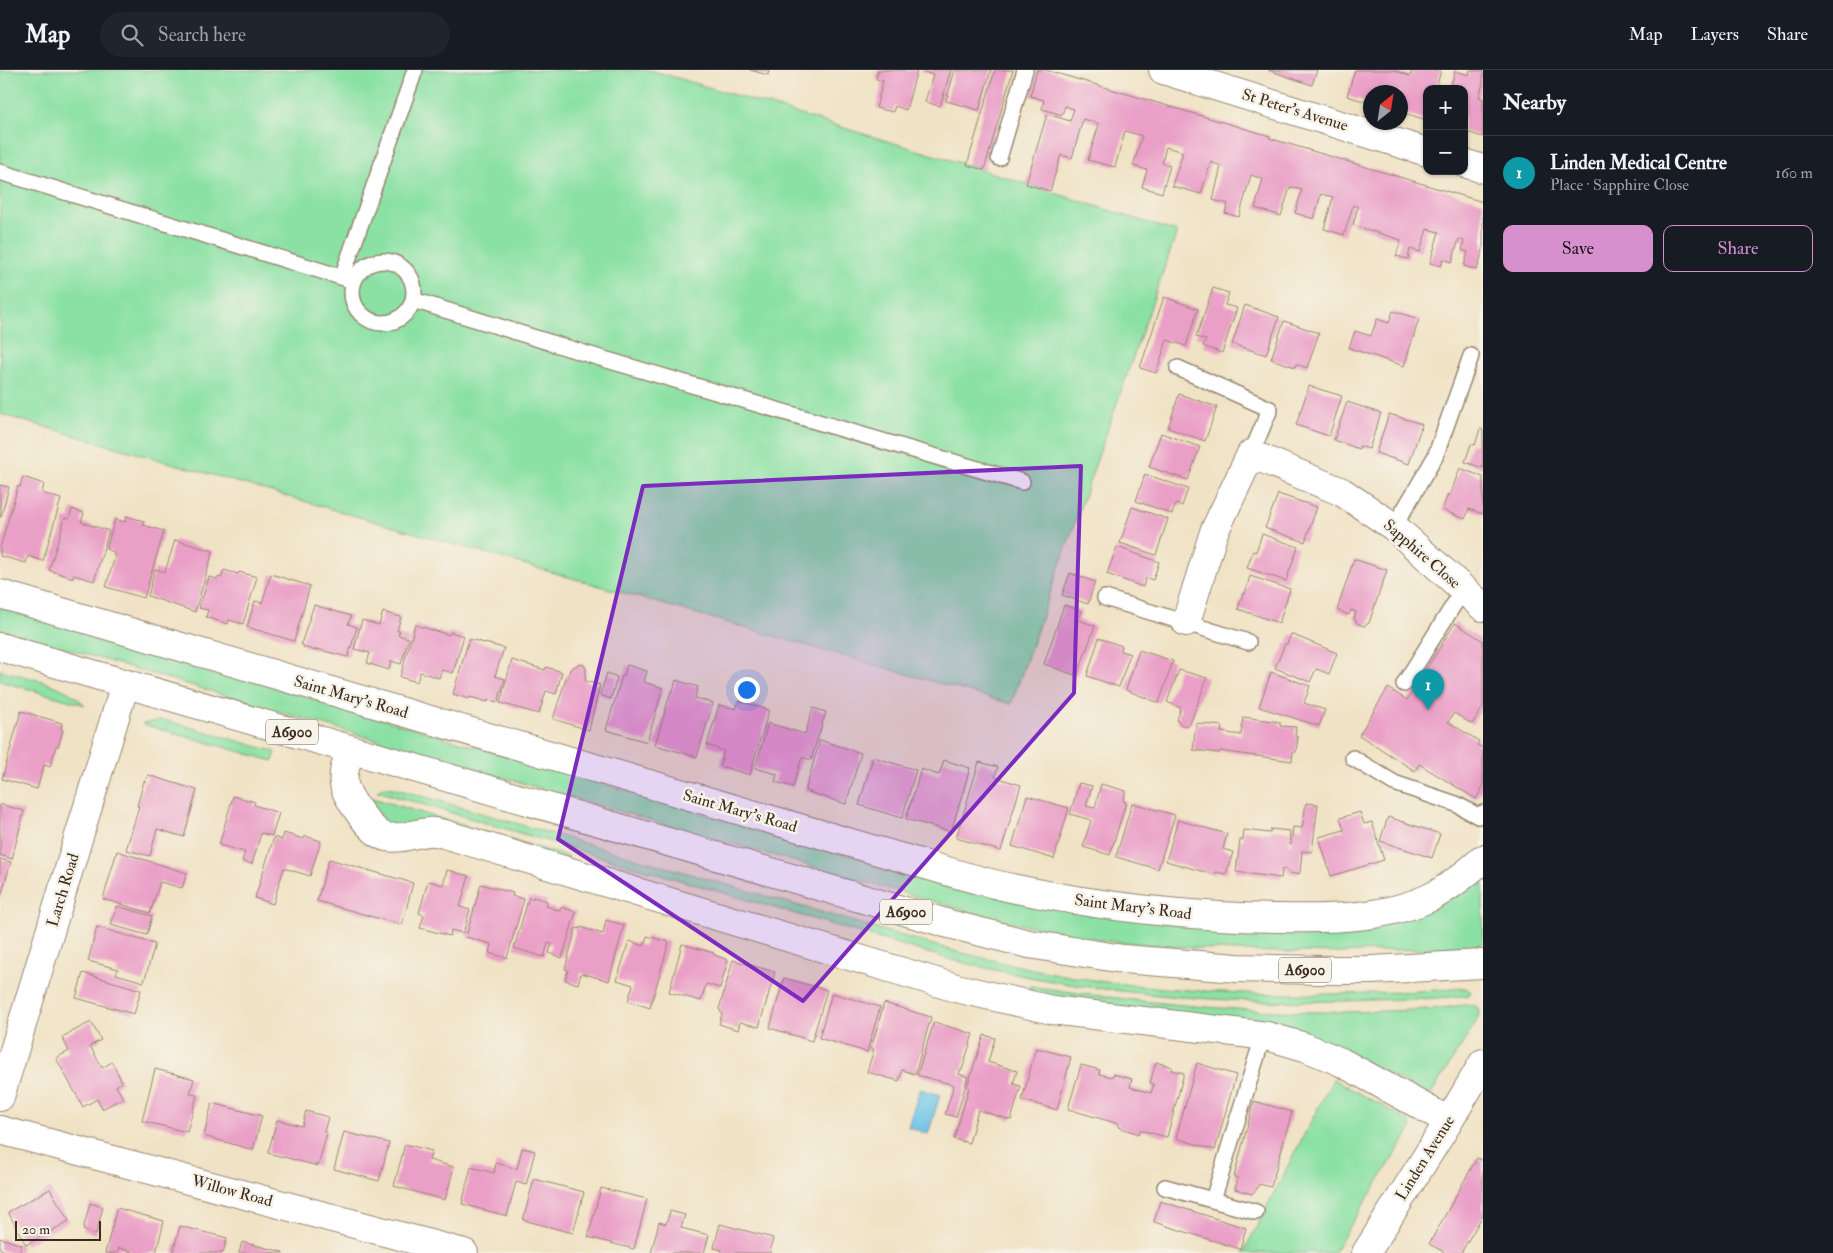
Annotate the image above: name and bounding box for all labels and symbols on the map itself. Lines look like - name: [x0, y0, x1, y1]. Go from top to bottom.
- street label: St Peter's Avenue: [1239, 84, 1351, 136]
- north arrow: [1363, 85, 1408, 130]
- street label: Sapphire Close: [1379, 515, 1465, 594]
- pin: 1: [1412, 669, 1444, 710]
- street label: Saint Mary's Road: [292, 671, 411, 723]
- your location: [734, 677, 760, 703]
- road number: A6900: [266, 720, 318, 744]
- street label: Saint Mary's Road: [681, 785, 800, 837]
- street label: Larch Road: [42, 851, 84, 929]
- street label: Saint Mary's Road: [1073, 890, 1193, 924]
- road number: A6900: [880, 900, 932, 924]
- road number: A6900: [1279, 958, 1331, 982]
- street label: Linden Avenue: [1391, 1111, 1459, 1204]
- street label: Willow Road: [188, 1170, 275, 1211]
- scale bar: [15, 1218, 101, 1241]

